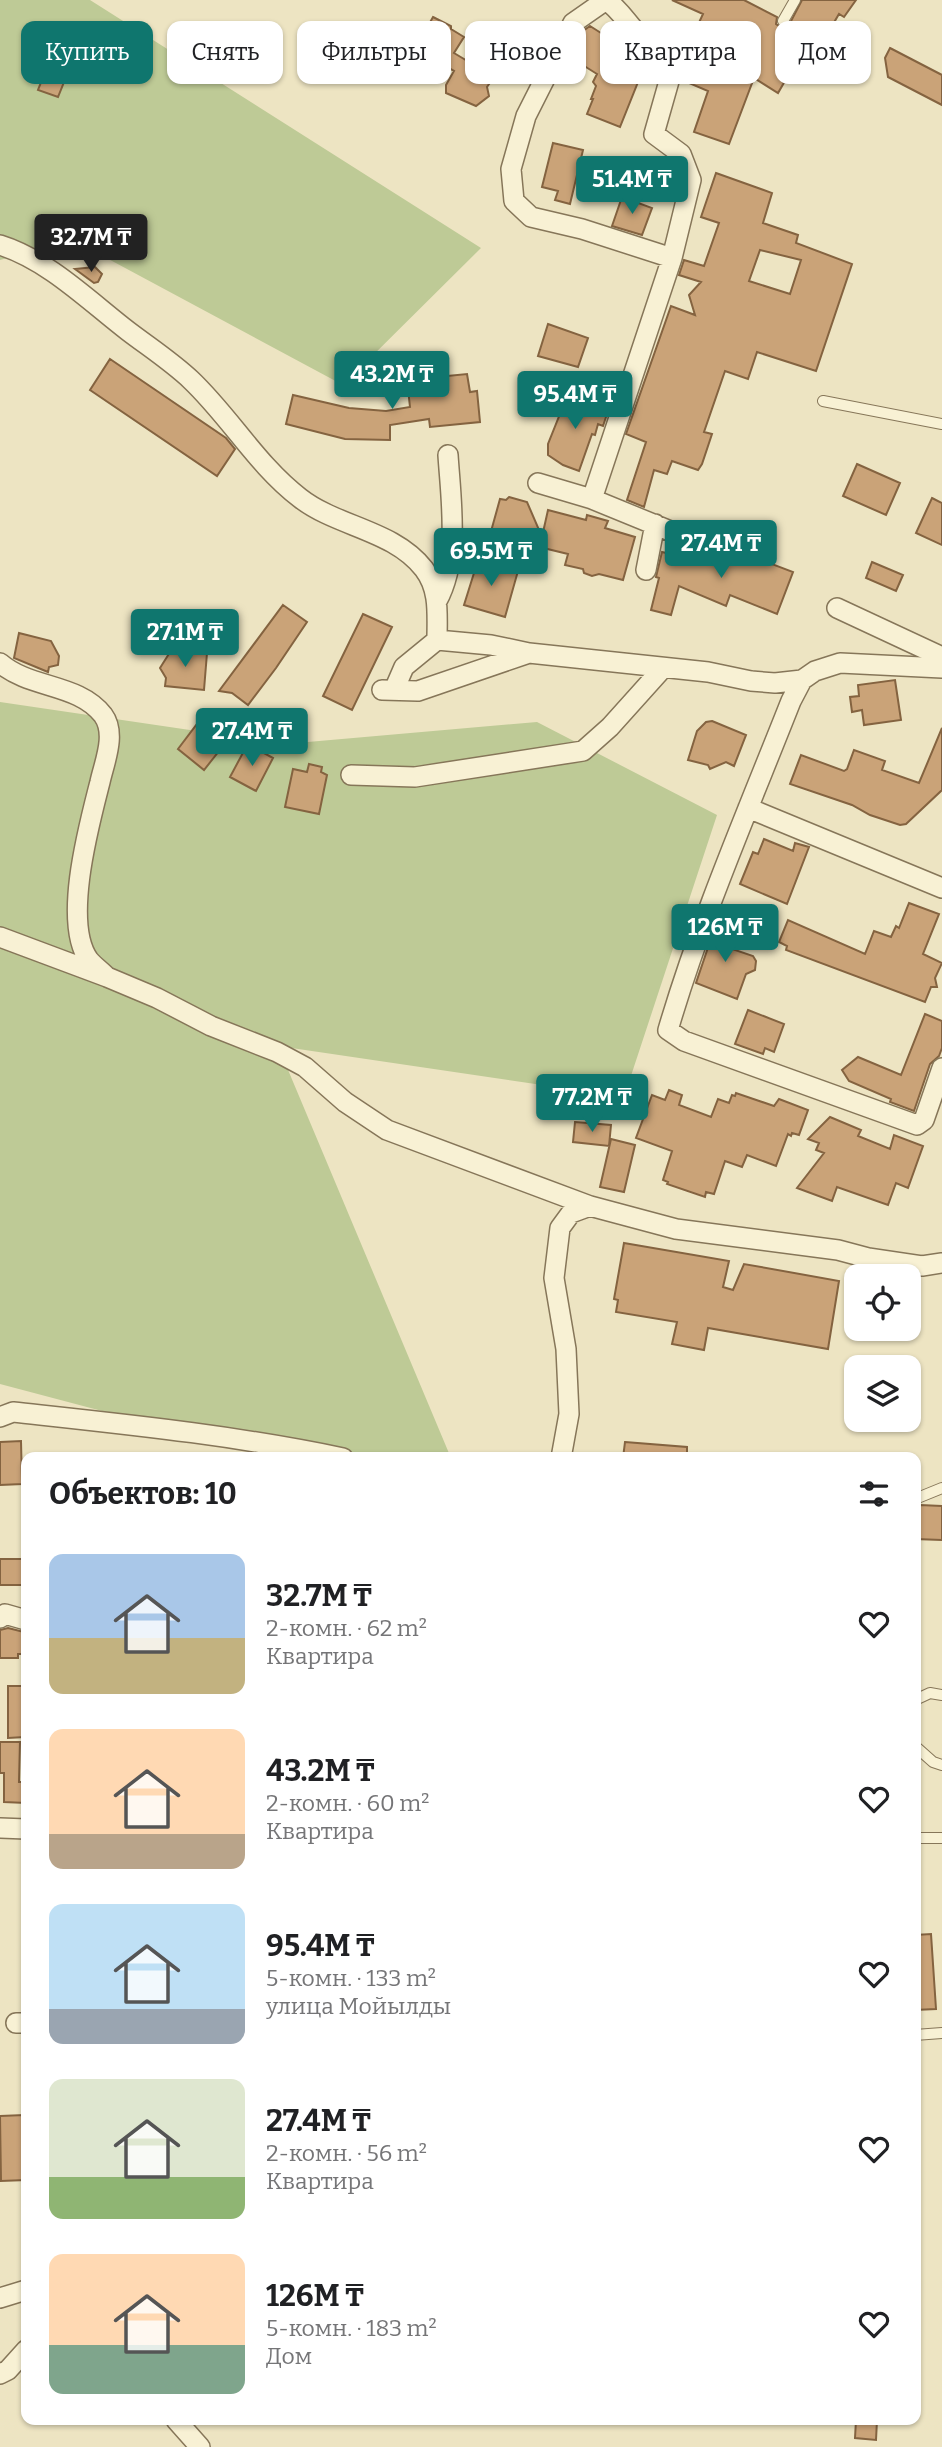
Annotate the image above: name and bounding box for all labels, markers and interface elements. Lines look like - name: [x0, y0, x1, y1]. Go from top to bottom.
- chip: Купить: [21, 21, 153, 84]
- chip: Снять: [167, 21, 283, 84]
- chip: Фильтры: [297, 21, 451, 84]
- chip: Новое: [465, 21, 586, 84]
- chip: Квартира: [600, 21, 761, 84]
- chip: Дом: [775, 21, 871, 84]
- pin: 51.4M ₸: [567, 156, 697, 216]
- text: 51.4M ₸: [592, 165, 672, 193]
- pin: 32.7M ₸: [26, 215, 156, 274]
- text: 32.7M ₸: [50, 223, 132, 251]
- pin: 43.2M ₸: [327, 352, 457, 411]
- text: 43.2M ₸: [350, 360, 434, 388]
- pin: 95.4M ₸: [510, 372, 640, 431]
- text: 95.4M ₸: [533, 380, 617, 408]
- pin: 27.4M ₸: [656, 520, 786, 580]
- pin: 69.5M ₸: [426, 528, 556, 588]
- text: 27.4M ₸: [681, 529, 761, 557]
- text: 69.5M ₸: [450, 537, 532, 565]
- pin: 27.1M ₸: [120, 610, 250, 669]
- text: 27.1M ₸: [147, 618, 223, 646]
- pin: 27.4M ₸: [187, 708, 317, 768]
- text: 27.4M ₸: [212, 717, 292, 745]
- pin: 126M ₸: [668, 904, 782, 964]
- text: 126M ₸: [688, 913, 762, 941]
- pin: 77.2M ₸: [527, 1074, 657, 1134]
- text: 77.2M ₸: [552, 1083, 632, 1111]
- map controls: [844, 1264, 921, 1432]
- button: locate: [844, 1264, 921, 1341]
- button: layers: [844, 1355, 921, 1432]
- icon: filters: [855, 1475, 893, 1513]
- text: Объектов: 10: [49, 1476, 237, 1512]
- text: 32.7M ₸: [266, 1578, 372, 1614]
- icon: home: [105, 1582, 189, 1666]
- icon: heart: [855, 1605, 893, 1643]
- text: 2-комн. · 62 m²: [266, 1614, 427, 1642]
- text: Квартира: [266, 1642, 374, 1670]
- text: 43.2M ₸: [266, 1753, 375, 1789]
- icon: home: [105, 1757, 189, 1841]
- icon: heart: [855, 1780, 893, 1818]
- text: 2-комн. · 60 m²: [266, 1789, 429, 1817]
- text: Квартира: [266, 1817, 374, 1845]
- text: 95.4M ₸: [266, 1928, 375, 1964]
- icon: home: [105, 1932, 189, 2016]
- icon: heart: [855, 1955, 893, 1993]
- text: 5-комн. · 133 m²: [266, 1964, 436, 1992]
- text: улица Мойылды: [266, 1992, 451, 2020]
- text: 27.4M ₸: [266, 2103, 371, 2139]
- icon: home: [105, 2107, 189, 2191]
- icon: heart: [855, 2130, 893, 2168]
- text: 2-комн. · 56 m²: [266, 2139, 427, 2167]
- text: Квартира: [266, 2167, 374, 2195]
- text: 126M ₸: [266, 2278, 364, 2314]
- icon: home: [105, 2282, 189, 2366]
- icon: heart: [855, 2305, 893, 2343]
- text: 5-комн. · 183 m²: [266, 2314, 437, 2342]
- text: Дом: [266, 2342, 312, 2370]

